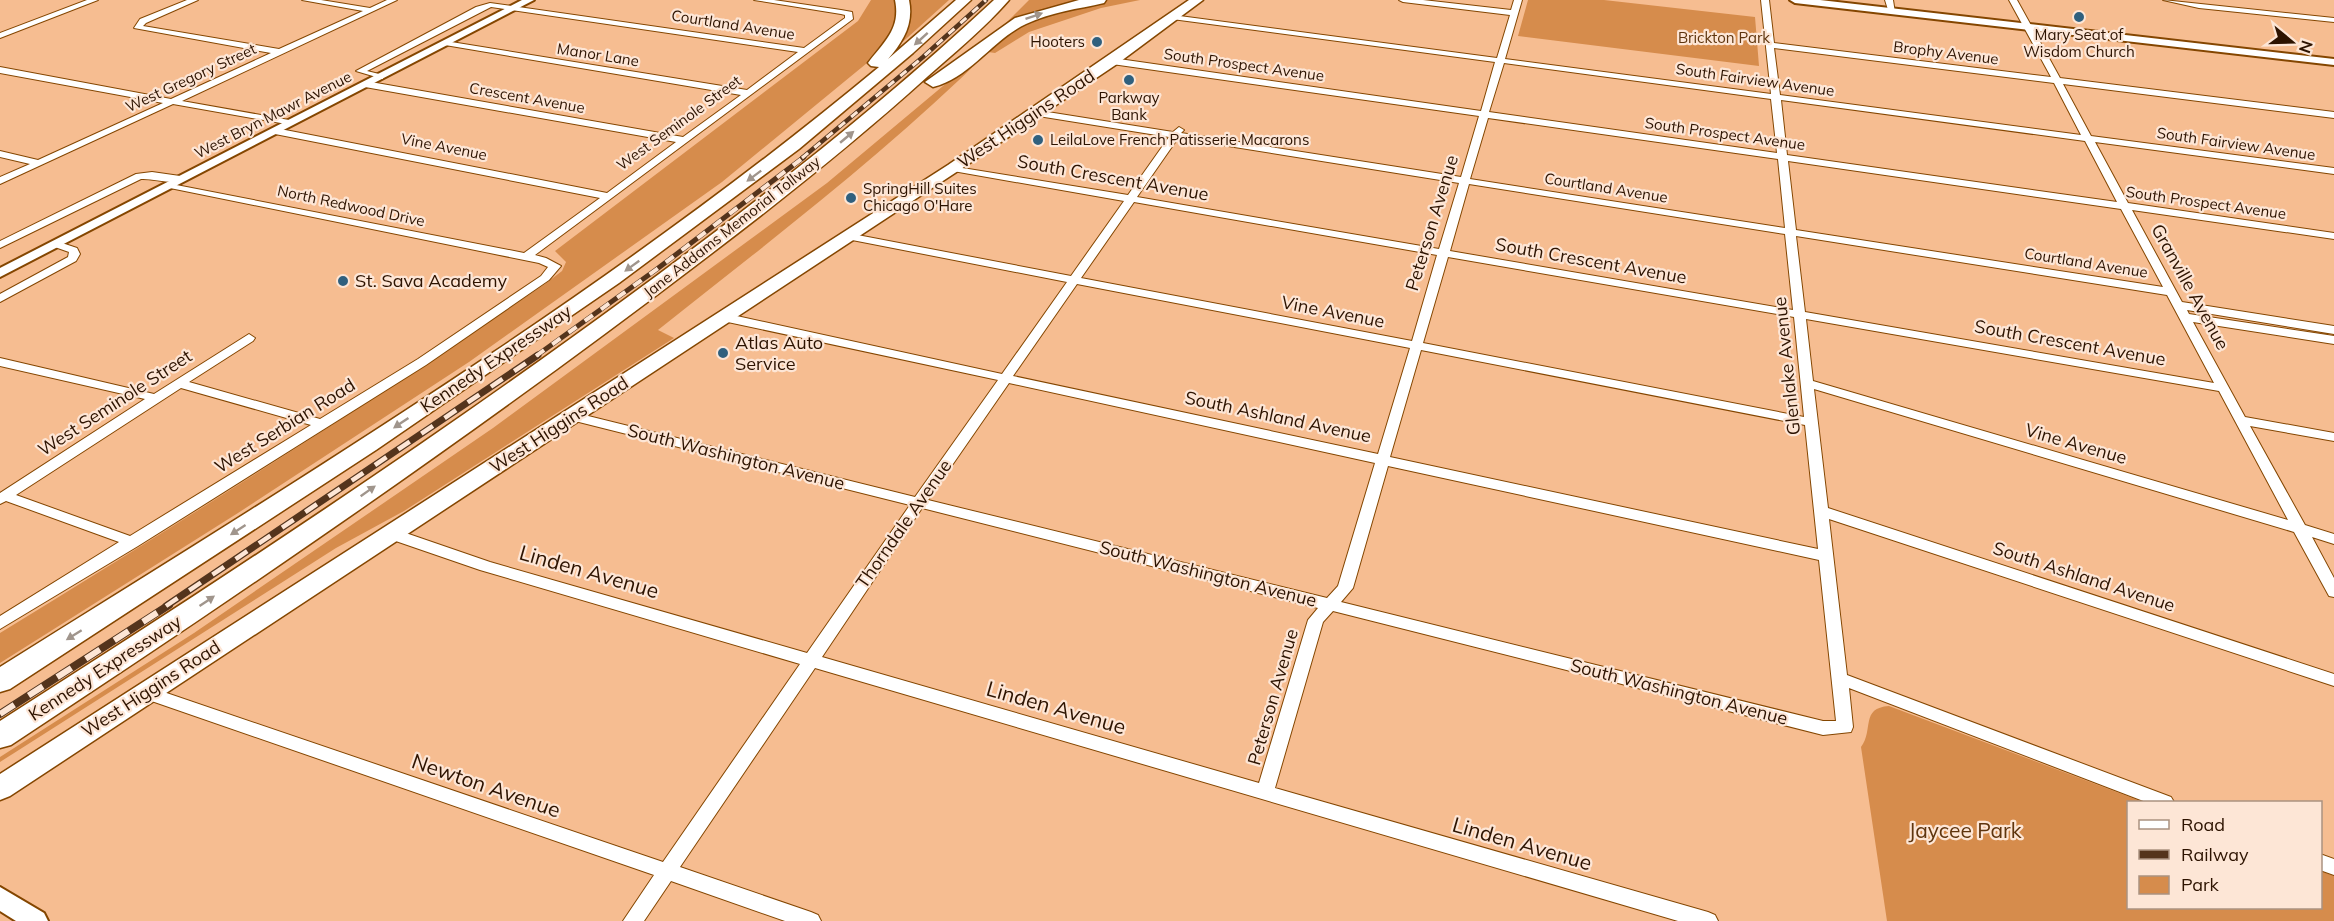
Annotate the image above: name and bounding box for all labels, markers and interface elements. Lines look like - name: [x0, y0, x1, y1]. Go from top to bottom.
- street label: Courtland Avenue: [670, 5, 796, 44]
- marker: Mary Seat of Wisdom Church: [2072, 10, 2086, 24]
- one-way arrow: [1025, 11, 1043, 20]
- north arrow: [2262, 12, 2322, 72]
- place label: Mary Seat of Wisdom Church: [2023, 25, 2135, 61]
- park label: Brickton Park: [1678, 28, 1770, 47]
- one-way arrow: [914, 32, 929, 45]
- place label: Hooters: [1030, 32, 1085, 51]
- marker: Hooters: [1090, 35, 1104, 49]
- street label: Brophy Avenue: [1892, 37, 2000, 68]
- text: N: [2295, 38, 2318, 56]
- street label: West Gregory Street: [122, 39, 259, 116]
- street label: Manor Lane: [556, 39, 640, 70]
- street label: South Prospect Avenue: [1163, 44, 1325, 85]
- street label: South Fairview Avenue: [1675, 59, 1836, 100]
- street label: West Higgins Road: [953, 64, 1099, 173]
- street label: West Bryn Mawr Avenue: [191, 67, 354, 162]
- street label: West Seminole Street: [613, 71, 745, 174]
- marker: Parkway Bank: [1122, 73, 1136, 87]
- street label: Crescent Avenue: [468, 78, 586, 117]
- place label: Parkway Bank: [1098, 88, 1160, 124]
- street label: South Prospect Avenue: [1644, 113, 1806, 154]
- street label: South Fairview Avenue: [2156, 123, 2317, 164]
- street label: Vine Avenue: [400, 129, 489, 164]
- place label: LeilaLove French Patisserie Macarons: [1050, 130, 1309, 149]
- one-way arrow: [839, 131, 854, 144]
- marker: LeilaLove French Patisserie Macarons: [1031, 133, 1045, 147]
- street label: South Crescent Avenue: [1016, 149, 1210, 206]
- street label: Jane Addams Memorial Tollway: [640, 152, 824, 301]
- street label: Peterson Avenue: [1400, 152, 1463, 293]
- street label: Courtland Avenue: [1543, 168, 1669, 207]
- one-way arrow: [747, 170, 762, 182]
- place label: SpringHill Suites Chicago O'Hare: [863, 179, 977, 215]
- street label: North Redwood Drive: [276, 181, 427, 230]
- street label: South Prospect Avenue: [2125, 182, 2287, 223]
- marker: SpringHill Suites Chicago O'Hare: [844, 191, 858, 205]
- street label: Granville Avenue: [2146, 220, 2235, 354]
- street label: South Crescent Avenue: [1494, 232, 1688, 289]
- street label: Courtland Avenue: [2023, 243, 2149, 282]
- one-way arrow: [624, 260, 640, 272]
- place label: St. Sava Academy: [355, 269, 507, 292]
- marker: St. Sava Academy: [336, 274, 350, 288]
- street label: Vine Avenue: [1280, 290, 1387, 333]
- street label: Glenlake Avenue: [1768, 296, 1805, 436]
- street label: Kennedy Expressway: [416, 299, 576, 418]
- street label: South Crescent Avenue: [1973, 314, 2167, 371]
- place label: Atlas Auto Service: [735, 331, 823, 375]
- street label: West Seminole Street: [33, 344, 196, 461]
- marker: Atlas Auto Service: [716, 346, 730, 360]
- street label: West Higgins Road: [485, 371, 632, 478]
- street label: West Serbian Road: [210, 373, 359, 478]
- street label: South Ashland Avenue: [1183, 386, 1373, 447]
- one-way arrow: [394, 417, 410, 429]
- street label: South Washington Avenue: [625, 418, 847, 495]
- street label: Vine Avenue: [2023, 418, 2130, 469]
- street label: Thorndale Avenue: [851, 455, 957, 593]
- one-way arrow: [360, 485, 376, 497]
- one-way arrow: [230, 524, 246, 535]
- street label: South Washington Avenue: [1097, 535, 1319, 612]
- street label: South Ashland Avenue: [1990, 536, 2178, 617]
- street label: Linden Avenue: [517, 539, 662, 603]
- one-way arrow: [199, 595, 215, 606]
- street label: Kennedy Expressway: [24, 609, 186, 726]
- street label: Peterson Avenue: [1242, 626, 1303, 768]
- one-way arrow: [66, 629, 82, 640]
- street label: West Higgins Road: [77, 635, 224, 742]
- street label: South Washington Avenue: [1568, 653, 1790, 730]
- street label: Linden Avenue: [984, 675, 1129, 739]
- street label: Newton Avenue: [409, 747, 564, 823]
- legend: [2127, 801, 2322, 909]
- street label: Linden Avenue: [1450, 811, 1595, 875]
- text: Road: [2181, 813, 2225, 836]
- park label: Jaycee Park: [1908, 817, 2022, 843]
- text: Railway: [2181, 843, 2249, 866]
- text: Park: [2181, 873, 2220, 896]

